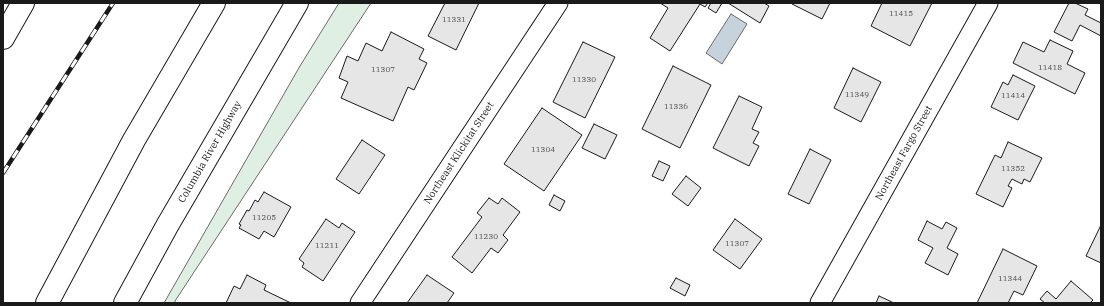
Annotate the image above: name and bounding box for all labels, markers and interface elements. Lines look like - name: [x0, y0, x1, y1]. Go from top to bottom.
- house number: 11415: [889, 9, 913, 19]
- house number: 11331: [442, 15, 466, 25]
- house number: 11418: [1038, 63, 1062, 73]
- house number: 11307: [371, 65, 395, 75]
- house number: 11330: [572, 75, 596, 85]
- house number: 11349: [845, 90, 869, 100]
- house number: 11414: [1001, 91, 1025, 101]
- street label: Columbia River Highway: [176, 99, 244, 205]
- street label: Northeast Klickitat Street: [421, 100, 497, 206]
- house number: 11336: [664, 102, 688, 112]
- street label: Northeast Fargo Street: [873, 104, 935, 202]
- house number: 11304: [531, 145, 555, 155]
- house number: 11352: [1001, 164, 1025, 174]
- house number: 11205: [252, 213, 276, 223]
- house number: 11230: [474, 232, 498, 242]
- house number: 11307: [725, 239, 749, 249]
- house number: 11211: [315, 241, 339, 251]
- house number: 11344: [998, 274, 1022, 284]

